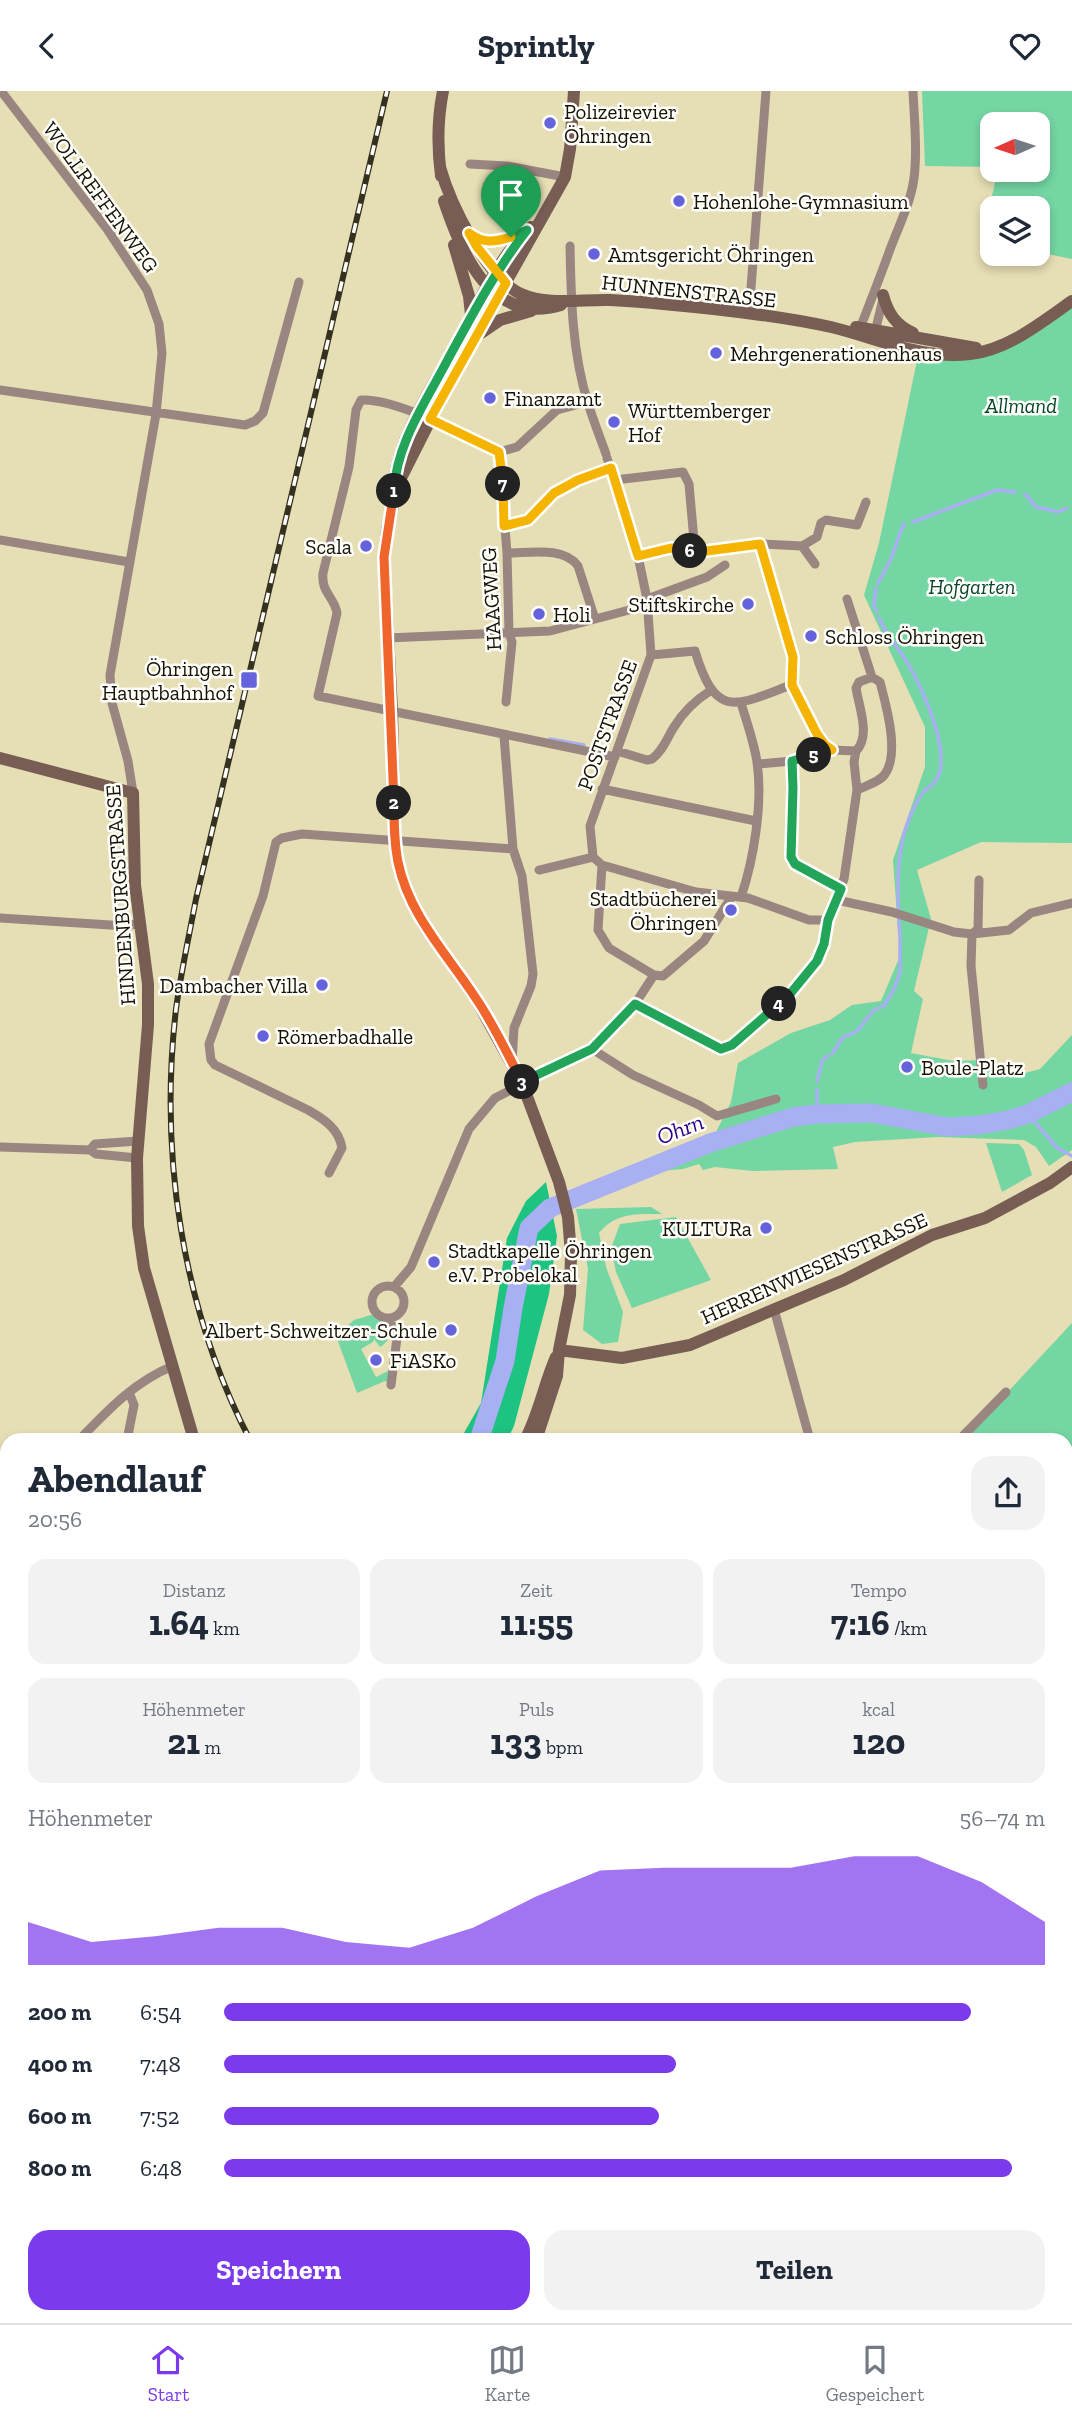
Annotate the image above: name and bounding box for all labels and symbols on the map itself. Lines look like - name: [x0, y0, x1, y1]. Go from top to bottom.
- place label: Polizeirevier Öhringen: [564, 99, 677, 148]
- north arrow: [980, 112, 1050, 182]
- marker: Polizeirevier Öhringen: [542, 115, 558, 131]
- street label: WOLLREFFENWEG: [38, 117, 164, 277]
- pin: [481, 165, 541, 237]
- place label: Hohenlohe-Gymnasium: [693, 189, 909, 214]
- marker: Hohenlohe-Gymnasium: [671, 193, 687, 209]
- place label: Amtsgericht Öhringen: [608, 242, 814, 267]
- marker: Amtsgericht Öhringen: [586, 246, 602, 262]
- street label: HUNNENSTRASSE: [601, 269, 777, 313]
- place label: Mehrgenerationenhaus: [730, 341, 942, 366]
- marker: Mehrgenerationenhaus: [708, 345, 724, 361]
- place label: Finanzamt: [504, 386, 602, 411]
- marker: Finanzamt: [482, 390, 498, 406]
- park label: Allmand: [984, 393, 1057, 418]
- place label: Württemberger Hof: [628, 398, 771, 447]
- marker: Württemberger Hof: [606, 414, 622, 430]
- pin: 7: [486, 467, 520, 501]
- pin: 1: [376, 473, 412, 509]
- pin: 6: [672, 533, 708, 568]
- place label: Scala: [305, 534, 352, 559]
- marker: Scala: [358, 538, 374, 554]
- street label: HAAGWEG: [476, 547, 506, 651]
- park label: Hofgarten: [928, 574, 1016, 599]
- place label: Stiftskirche: [628, 592, 734, 617]
- marker: Stiftskirche: [740, 596, 756, 612]
- place label: Holi: [553, 602, 591, 627]
- marker: Holi: [531, 606, 547, 622]
- place label: Schloss Öhringen: [825, 624, 984, 649]
- marker: Schloss Öhringen: [803, 628, 819, 644]
- place label: Öhringen Hauptbahnhof: [102, 656, 234, 705]
- street label: POSTSTRASSE: [572, 656, 642, 794]
- marker: Öhringen Hauptbahnhof: [239, 670, 259, 690]
- pin: 5: [796, 737, 832, 773]
- street label: HINDENBURGSTRASSE: [100, 784, 140, 1006]
- pin: 2: [376, 785, 412, 821]
- place label: Stadtbücherei Öhringen: [590, 886, 717, 935]
- marker: Stadtbücherei Öhringen: [723, 902, 739, 918]
- place label: Dambacher Villa: [159, 973, 308, 998]
- marker: Dambacher Villa: [314, 977, 330, 993]
- pin: 4: [762, 986, 796, 1021]
- place label: Römerbadhalle: [277, 1024, 413, 1049]
- marker: Römerbadhalle: [255, 1028, 271, 1044]
- place label: Boule-Platz: [921, 1055, 1024, 1080]
- marker: Boule-Platz: [899, 1059, 915, 1075]
- pin: 3: [504, 1065, 540, 1100]
- water label: Ohrn: [653, 1107, 707, 1151]
- street label: HERRENWIESENSTRASSE: [697, 1207, 931, 1329]
- place label: KULTURa: [662, 1216, 752, 1241]
- marker: KULTURa: [758, 1220, 774, 1236]
- place label: Stadtkapelle Öhringen e.V. Probelokal: [448, 1238, 652, 1287]
- marker: Stadtkapelle Öhringen e.V. Probelokal: [426, 1254, 442, 1270]
- place label: Albert-Schweitzer-Schule: [206, 1318, 437, 1343]
- marker: Albert-Schweitzer-Schule: [443, 1322, 459, 1338]
- place label: FiASKo: [390, 1348, 456, 1373]
- marker: FiASKo: [368, 1352, 384, 1368]

